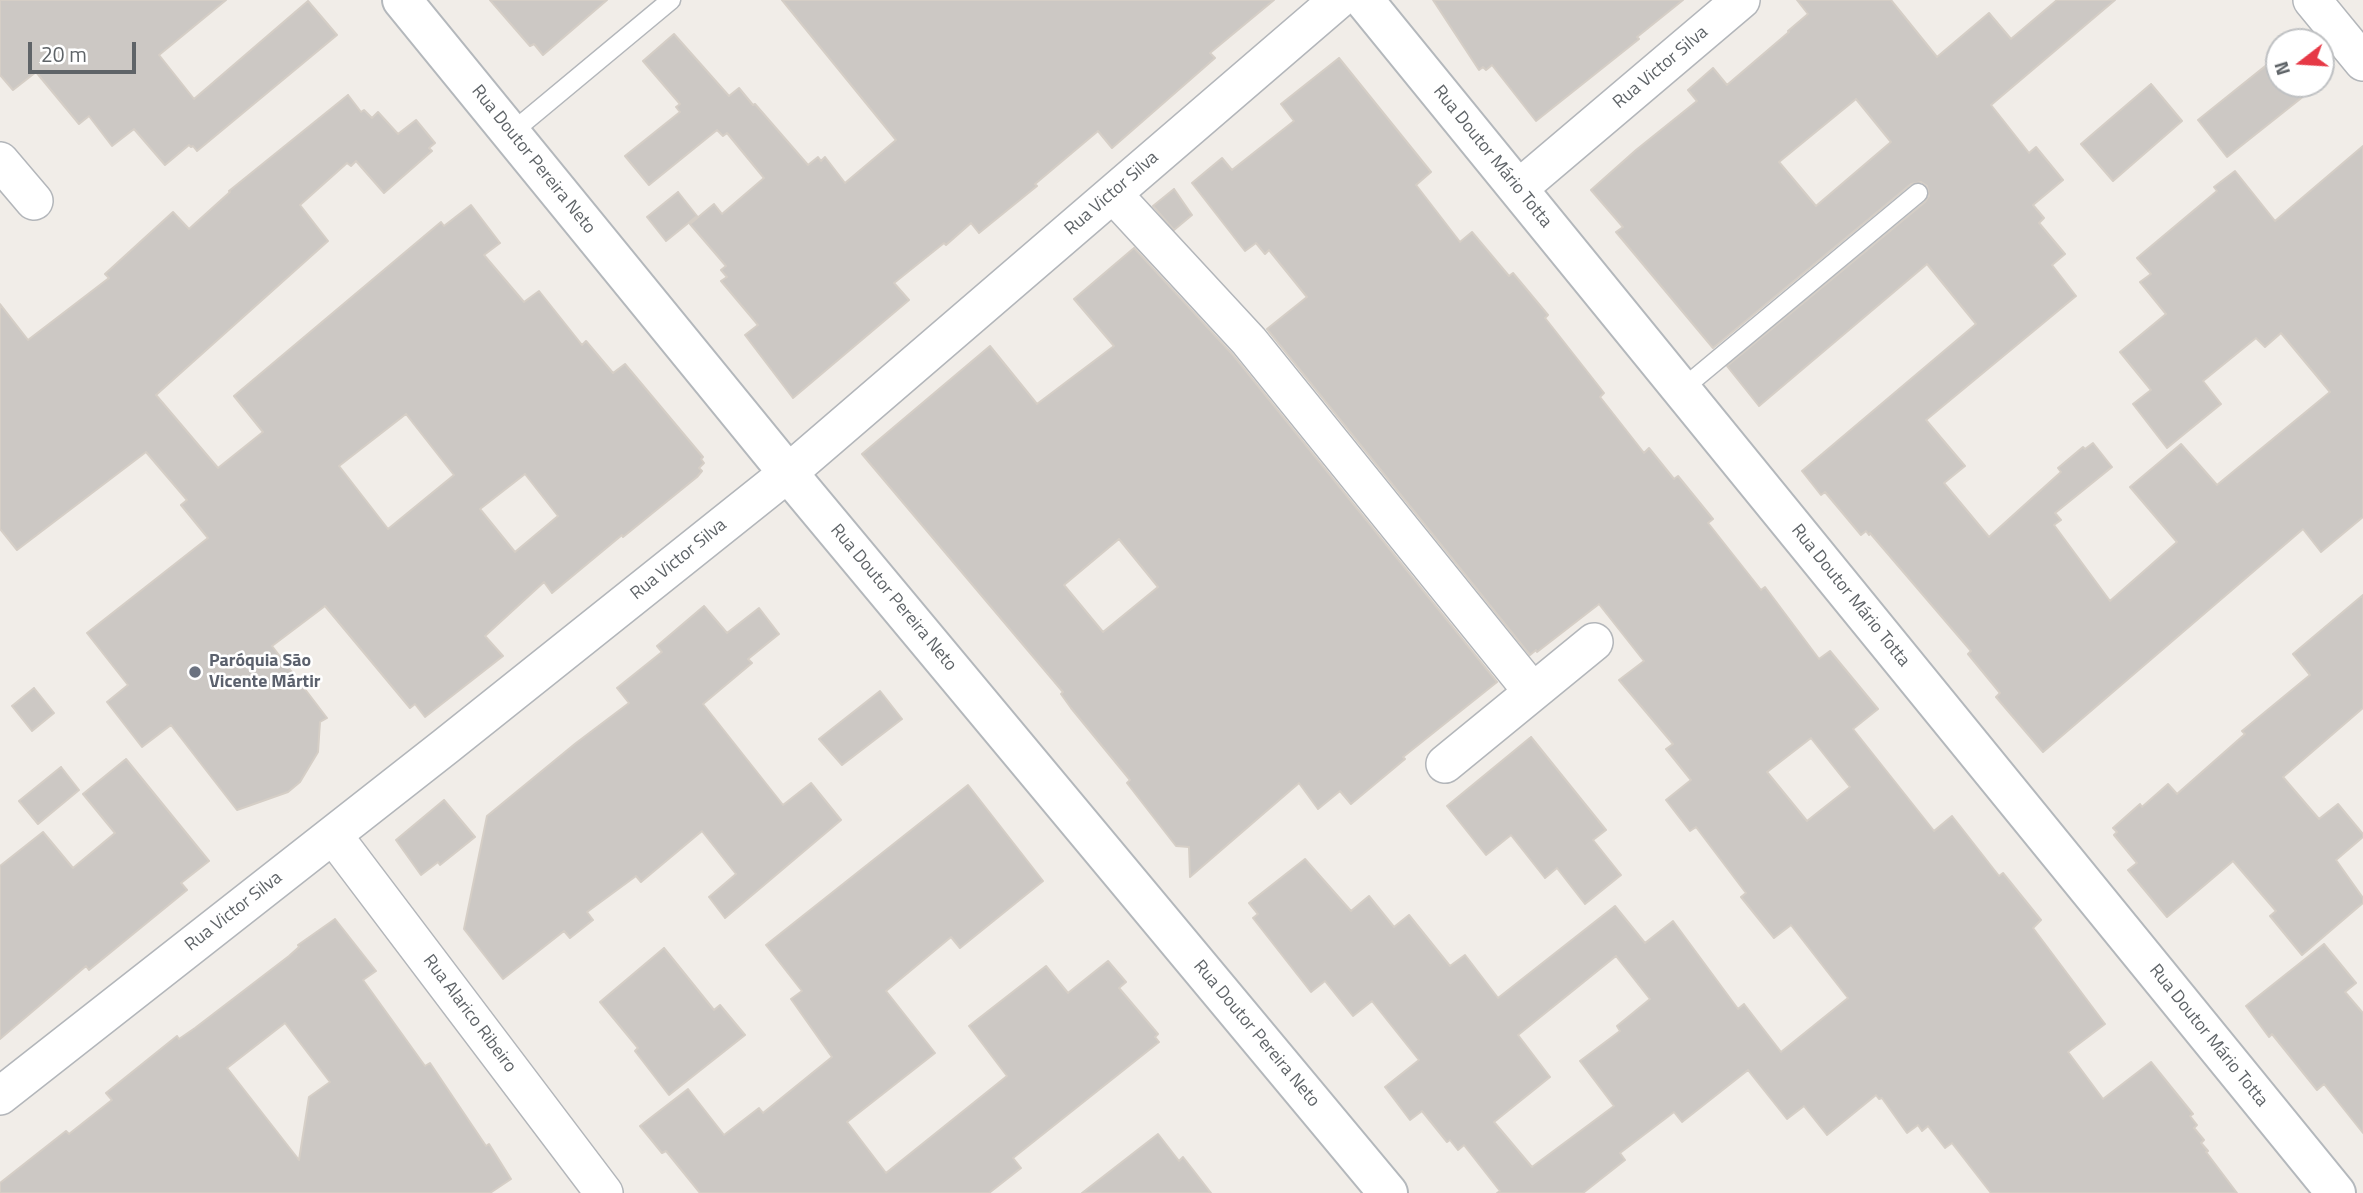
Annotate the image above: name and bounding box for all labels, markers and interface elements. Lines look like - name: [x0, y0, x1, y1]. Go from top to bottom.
- street label: Rua Victor Silva: [1609, 22, 1713, 114]
- scale bar: [32, 28, 140, 72]
- north arrow: [2265, 28, 2335, 98]
- text: 20 m: [41, 38, 87, 70]
- text: N: [2266, 58, 2297, 79]
- street label: Rua Doutor Pereira Neto: [466, 81, 600, 239]
- street label: Rua Doutor Mário Totta: [1428, 81, 1556, 233]
- street label: Rua Victor Silva: [1061, 147, 1163, 241]
- street label: Rua Victor Silva: [627, 515, 731, 605]
- street label: Rua Doutor Pereira Neto: [825, 520, 961, 676]
- street label: Rua Doutor Mário Totta: [1786, 520, 1914, 672]
- place label: Paróquia São Vicente Mártir: [209, 651, 321, 694]
- marker: Paróquia São Vicente Mártir: [187, 664, 203, 680]
- street label: Rua Victor Silva: [181, 867, 287, 957]
- street label: Rua Alarico Ribeiro: [418, 951, 520, 1077]
- street label: Rua Doutor Pereira Neto: [1188, 956, 1324, 1112]
- street label: Rua Doutor Mário Totta: [2144, 960, 2272, 1112]

